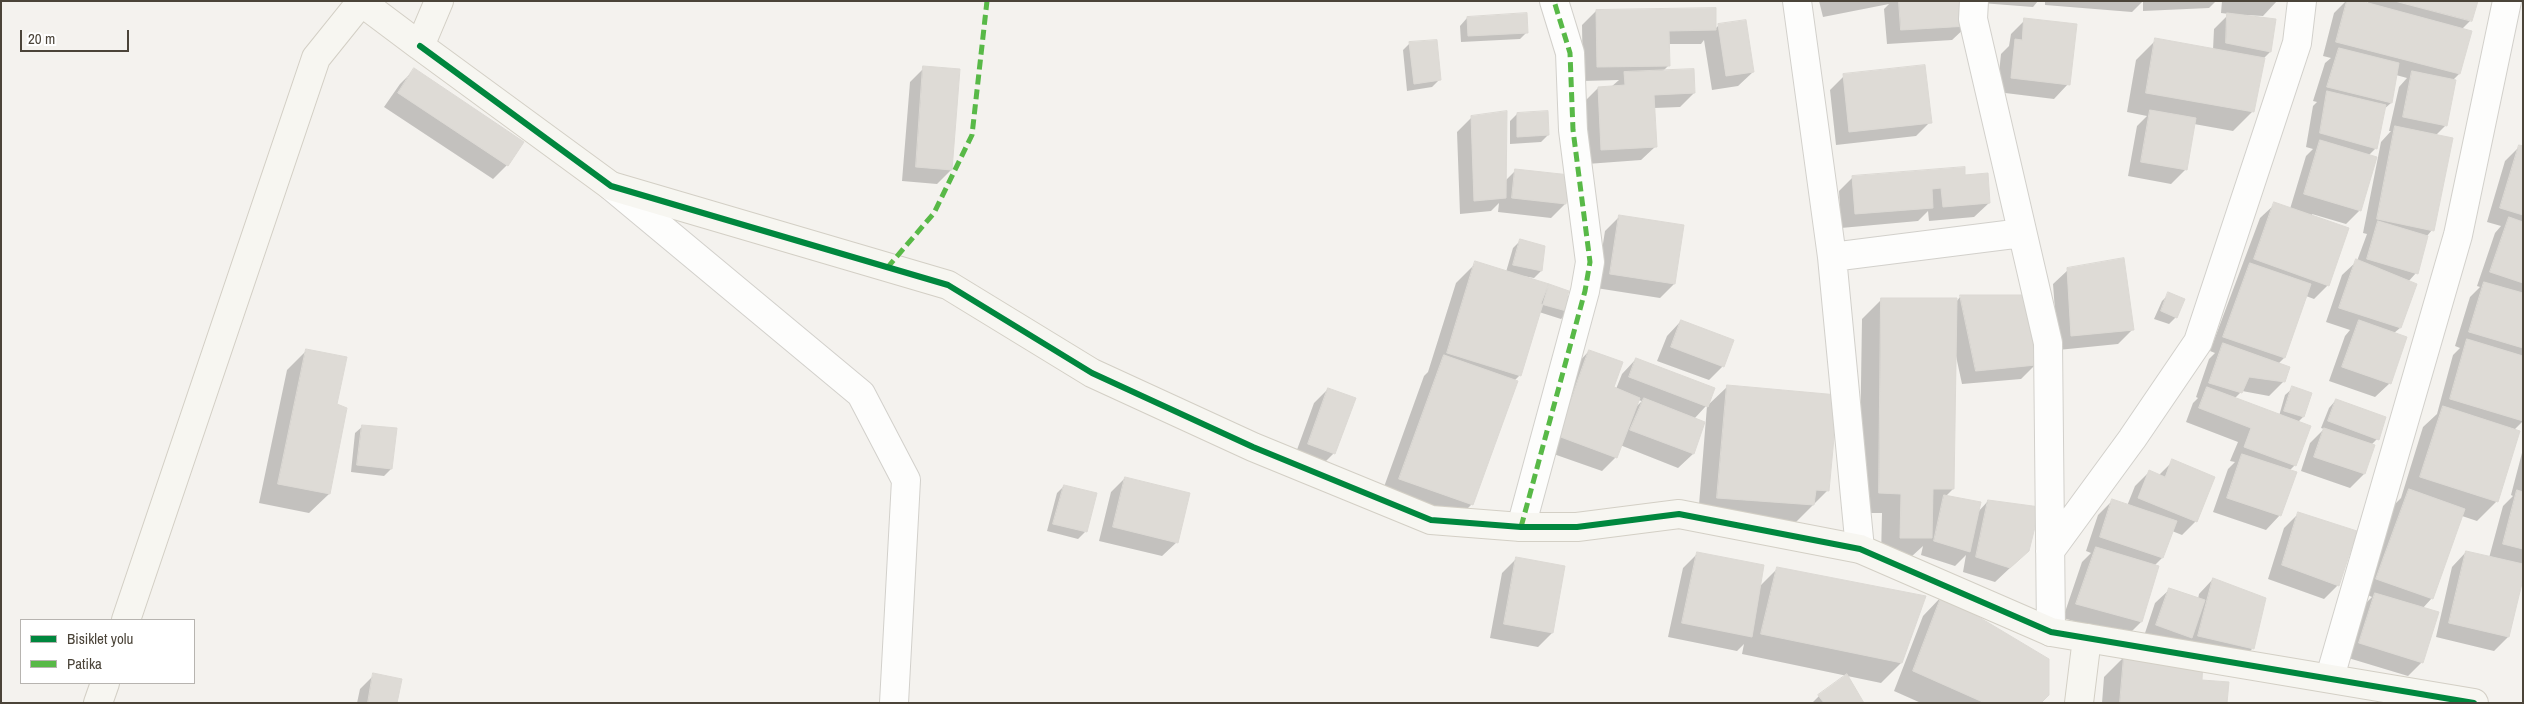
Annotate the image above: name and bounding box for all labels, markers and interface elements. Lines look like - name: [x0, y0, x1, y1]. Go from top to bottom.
- scale bar: [22, 20, 131, 52]
- text: 20 m: [28, 28, 55, 49]
- legend: [20, 619, 195, 684]
- text: Bisiklet yolu: [67, 628, 133, 649]
- text: Patika: [67, 653, 102, 674]

